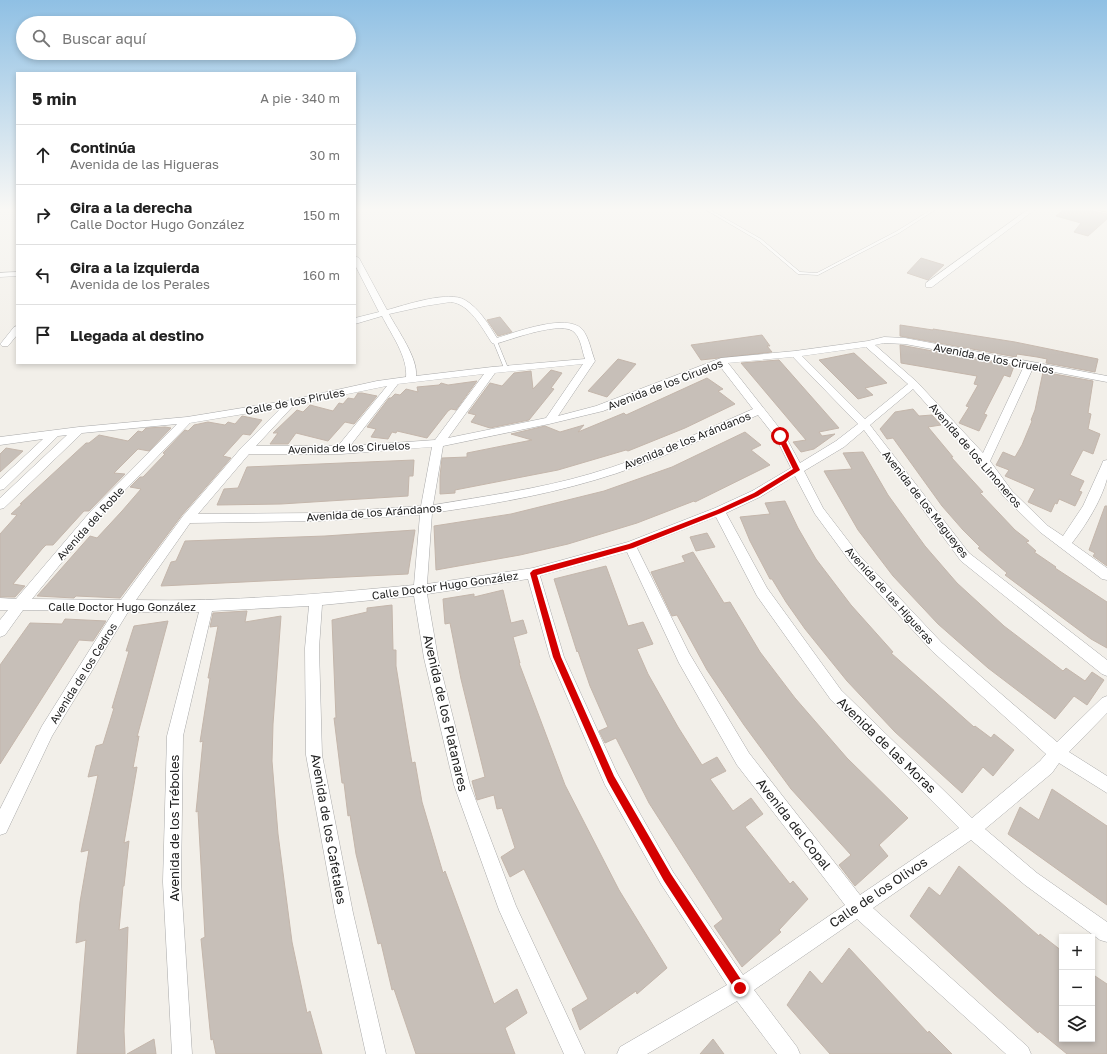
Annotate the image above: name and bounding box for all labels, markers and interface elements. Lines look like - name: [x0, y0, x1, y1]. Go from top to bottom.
- search box: [16, 16, 356, 60]
- icon: search: [30, 27, 52, 49]
- text: Buscar aquí: [62, 29, 146, 47]
- text: 5 min: [32, 88, 76, 109]
- text: A pie · 340 m: [260, 90, 340, 106]
- text: Continúa: [70, 138, 136, 156]
- icon: ahead: [32, 144, 54, 166]
- text: 30 m: [310, 147, 340, 163]
- text: Avenida de las Higueras: [70, 156, 219, 172]
- text: Gira a la derecha: [70, 198, 192, 216]
- icon: right: [32, 204, 54, 226]
- text: 150 m: [303, 207, 340, 223]
- text: Calle Doctor Hugo González: [70, 216, 244, 232]
- text: Gira a la izquierda: [70, 258, 200, 276]
- icon: left: [32, 264, 54, 286]
- text: 160 m: [303, 267, 340, 283]
- text: Avenida de los Perales: [70, 276, 210, 292]
- icon: arrive: [32, 324, 54, 346]
- text: Llegada al destino: [70, 326, 204, 344]
- street label: Avenida de los Ciruelos: [933, 340, 1056, 376]
- street label: Avenida de los Ciruelos: [605, 356, 725, 412]
- street label: Calle de los Pirules: [244, 385, 346, 417]
- street label: Avenida de los Limoneros: [927, 400, 1025, 510]
- street label: Avenida de los Arándanos: [622, 409, 752, 471]
- route start: [771, 427, 789, 445]
- street label: Avenida de los Ciruelos: [288, 438, 411, 456]
- street label: Avenida de los Magueyes: [880, 448, 972, 560]
- street label: Avenida del Roble: [54, 484, 126, 562]
- street label: Avenida de los Arándanos: [306, 501, 442, 523]
- street label: Avenida de las Higueras: [843, 544, 937, 646]
- street label: Calle Doctor Hugo González: [371, 568, 519, 602]
- street label: Calle Doctor Hugo González: [48, 600, 196, 613]
- street label: Avenida de los Cedros: [47, 620, 119, 726]
- street label: Avenida de los Platanares: [420, 633, 472, 793]
- street label: Avenida de las Moras: [834, 694, 940, 796]
- street label: Avenida de los Cafetales: [308, 752, 350, 906]
- street label: Avenida de los Tréboles: [166, 754, 182, 901]
- street label: Avenida del Copal: [753, 775, 835, 873]
- street label: Calle de los Olivos: [826, 853, 930, 931]
- map controls: [1059, 934, 1095, 1042]
- button: +: [1059, 934, 1095, 970]
- button: −: [1059, 970, 1095, 1006]
- route end: [731, 979, 749, 997]
- button: layers: [1059, 1006, 1095, 1042]

